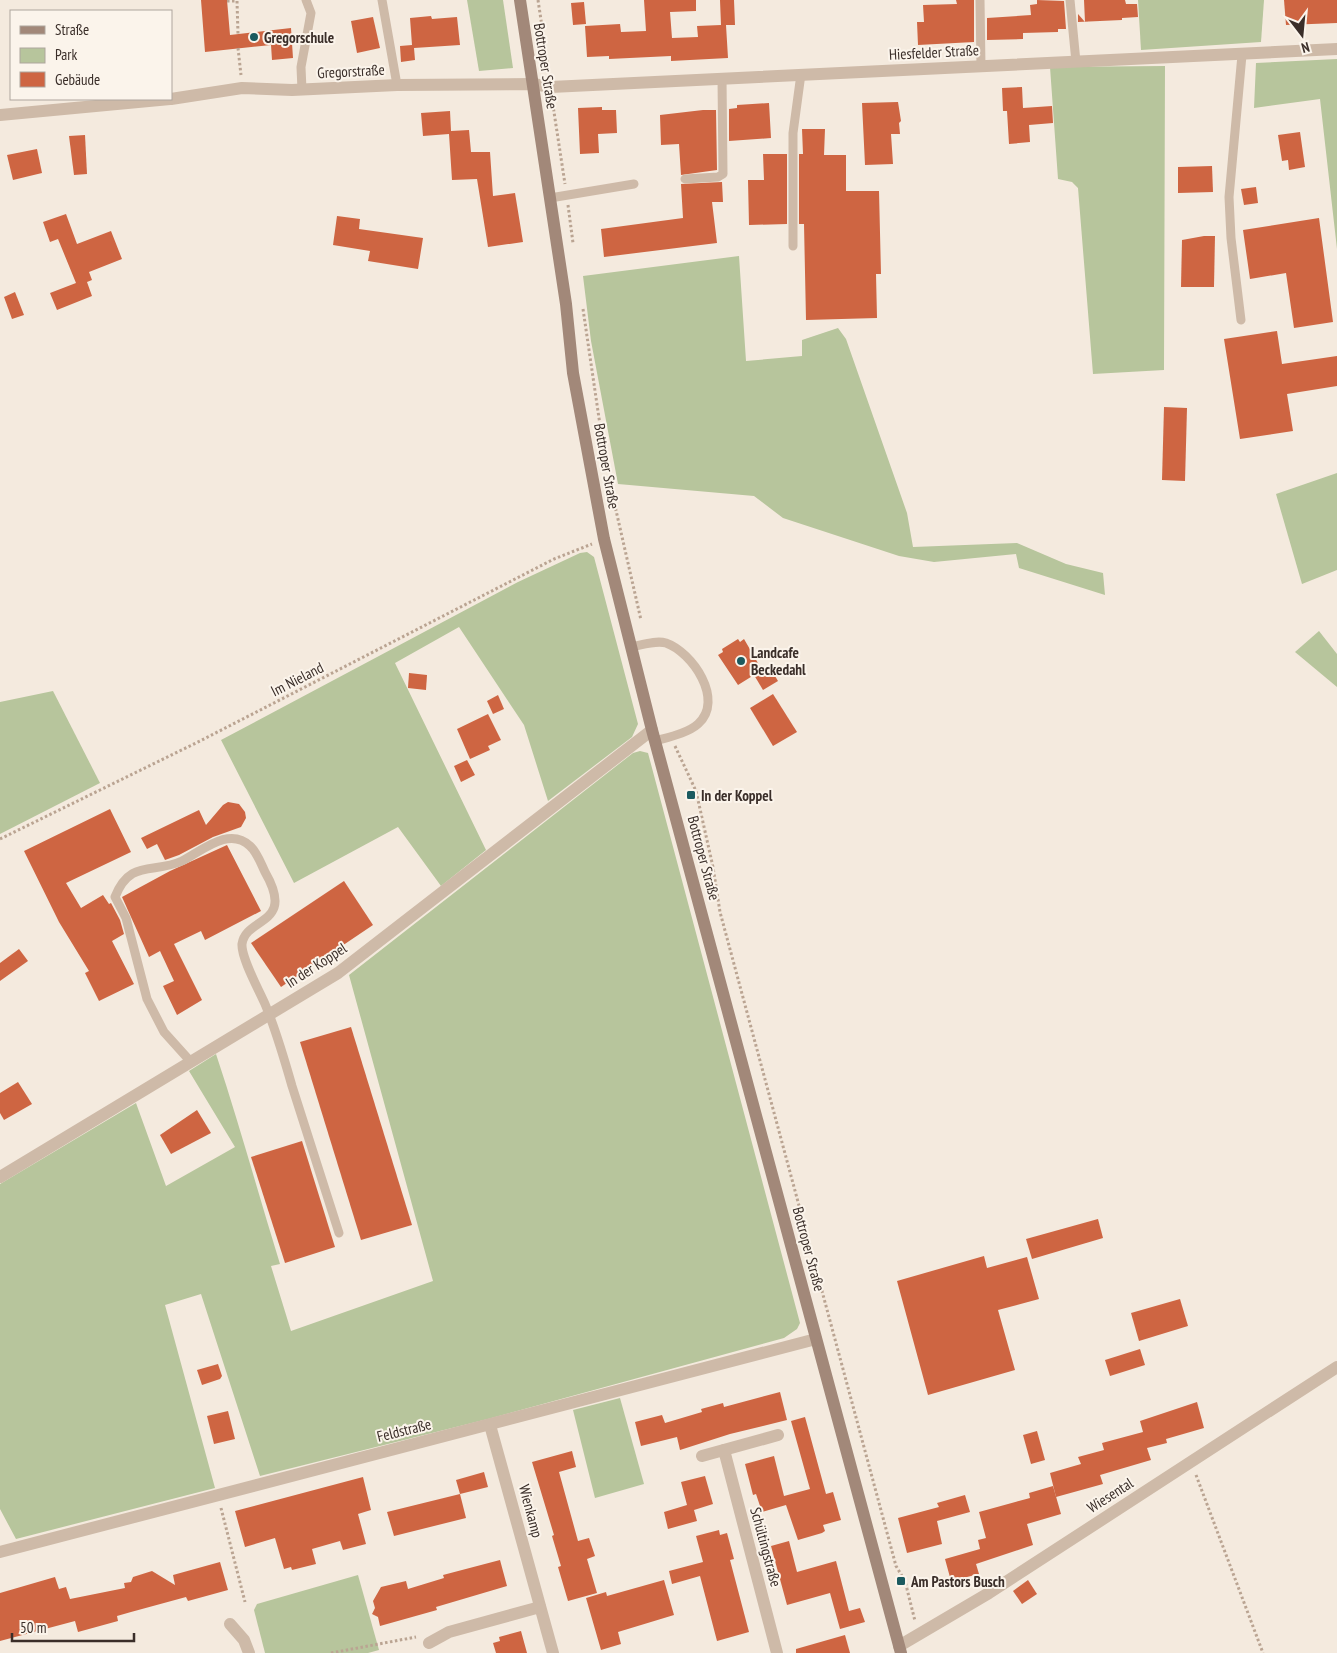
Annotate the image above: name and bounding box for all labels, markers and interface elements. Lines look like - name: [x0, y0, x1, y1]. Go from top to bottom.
- legend: [10, 10, 172, 100]
- north arrow: [1277, 10, 1327, 60]
- text: Straße: [55, 20, 89, 39]
- street label: Bottroper Straße: [530, 22, 562, 110]
- place label: Gregorschule: [264, 28, 334, 47]
- marker: Gregorschule: [248, 31, 260, 43]
- text: N: [1299, 38, 1312, 57]
- street label: Hiesfelder Straße: [888, 40, 980, 64]
- text: Park: [55, 45, 77, 64]
- street label: Gregorstraße: [317, 60, 385, 82]
- text: Gebäude: [55, 70, 100, 89]
- street label: Bottroper Straße: [590, 422, 624, 510]
- place label: Landcafe Beckedahl: [751, 643, 806, 679]
- marker: Landcafe Beckedahl: [735, 655, 747, 667]
- street label: Im Nieland: [267, 658, 327, 700]
- place label: In der Koppel: [701, 786, 773, 805]
- marker: In der Koppel: [685, 789, 697, 801]
- street label: Bottroper Straße: [684, 814, 724, 902]
- street label: In der Koppel: [282, 938, 351, 992]
- street label: Bottroper Straße: [789, 1205, 829, 1293]
- street label: Feldstraße: [375, 1414, 433, 1446]
- street label: Wiesental: [1083, 1473, 1137, 1517]
- street label: Wienkamp: [515, 1482, 547, 1540]
- street label: Schültingstraße: [746, 1505, 786, 1589]
- place label: Am Pastors Busch: [910, 1572, 1005, 1591]
- marker: Am Pastors Busch: [895, 1575, 907, 1587]
- scale bar: [12, 1610, 135, 1642]
- text: 50 m: [20, 1618, 46, 1637]

